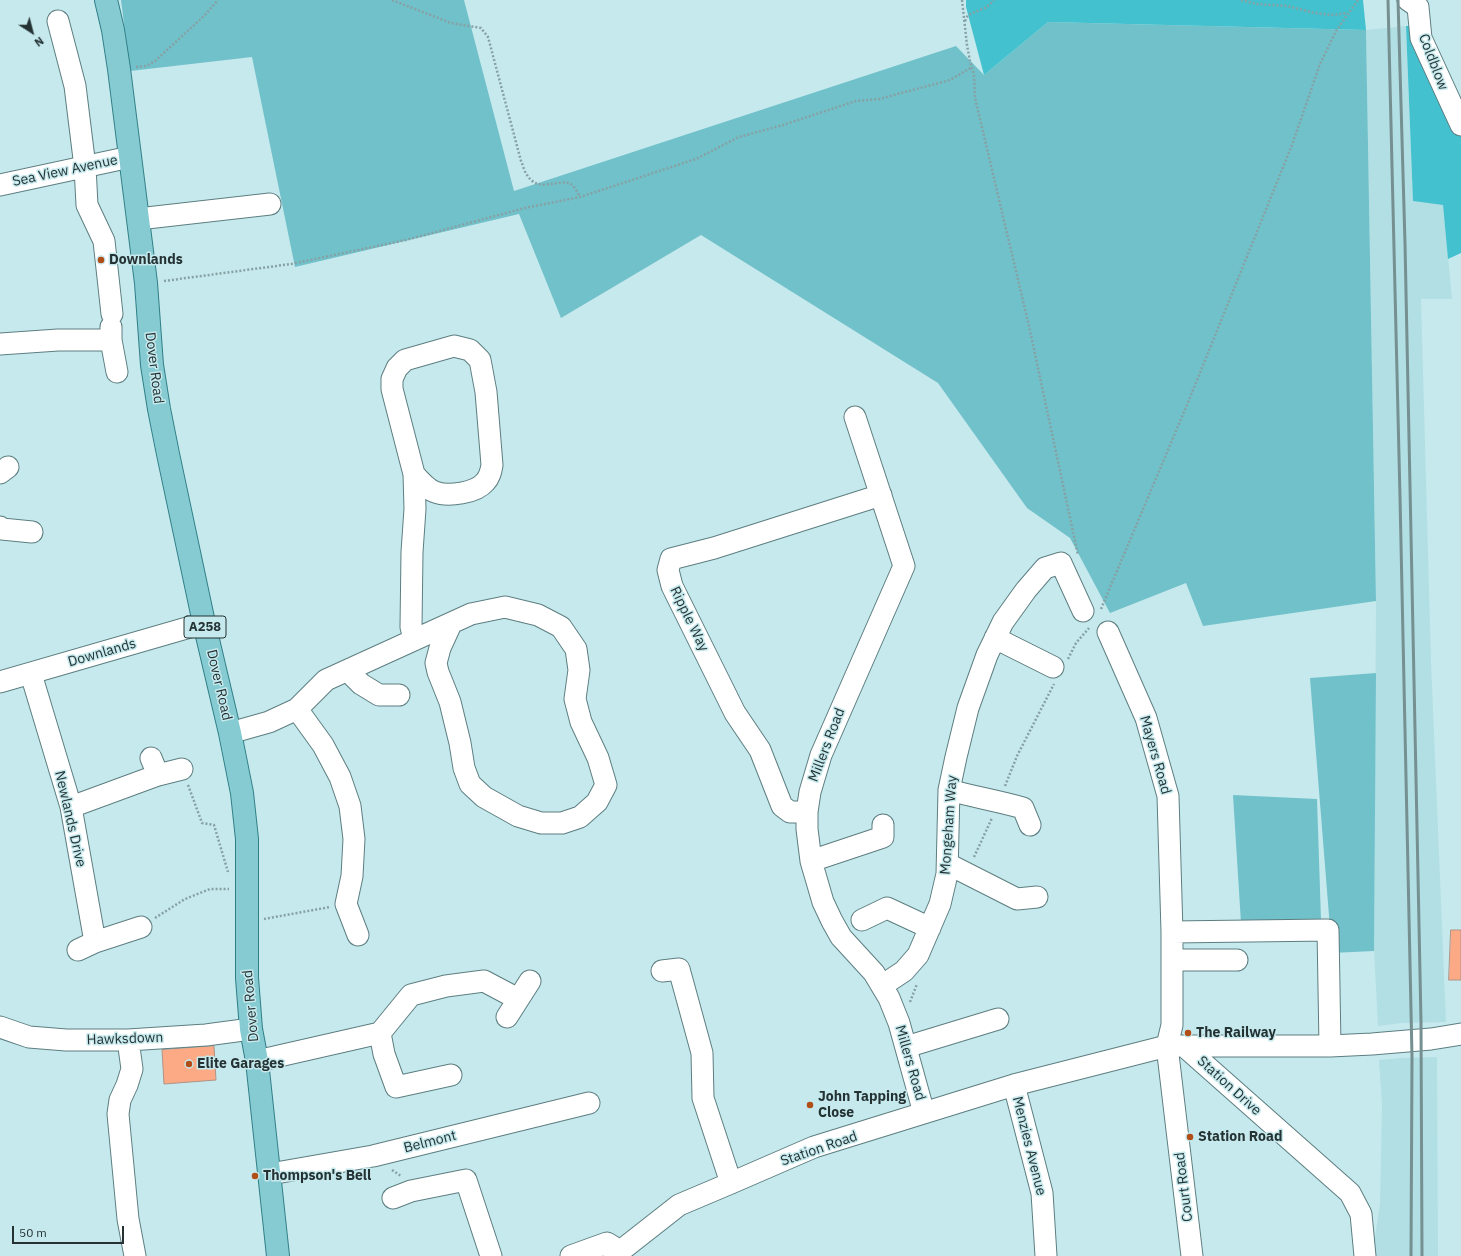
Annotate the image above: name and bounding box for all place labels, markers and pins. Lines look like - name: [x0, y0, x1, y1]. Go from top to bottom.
- place label: Downlands: [109, 252, 183, 268]
- marker: Downlands: [96, 255, 106, 265]
- place label: The Railway: [1196, 1025, 1276, 1041]
- marker: The Railway: [1183, 1028, 1193, 1038]
- place label: Elite Garages: [197, 1056, 284, 1072]
- marker: Elite Garages: [184, 1059, 194, 1069]
- place label: John Tapping Close: [818, 1089, 906, 1122]
- marker: John Tapping Close: [805, 1100, 815, 1110]
- place label: Station Road: [1198, 1129, 1282, 1145]
- marker: Station Road: [1185, 1132, 1195, 1142]
- place label: Thompson's Bell: [263, 1168, 371, 1184]
- marker: Thompson's Bell: [250, 1171, 260, 1181]

